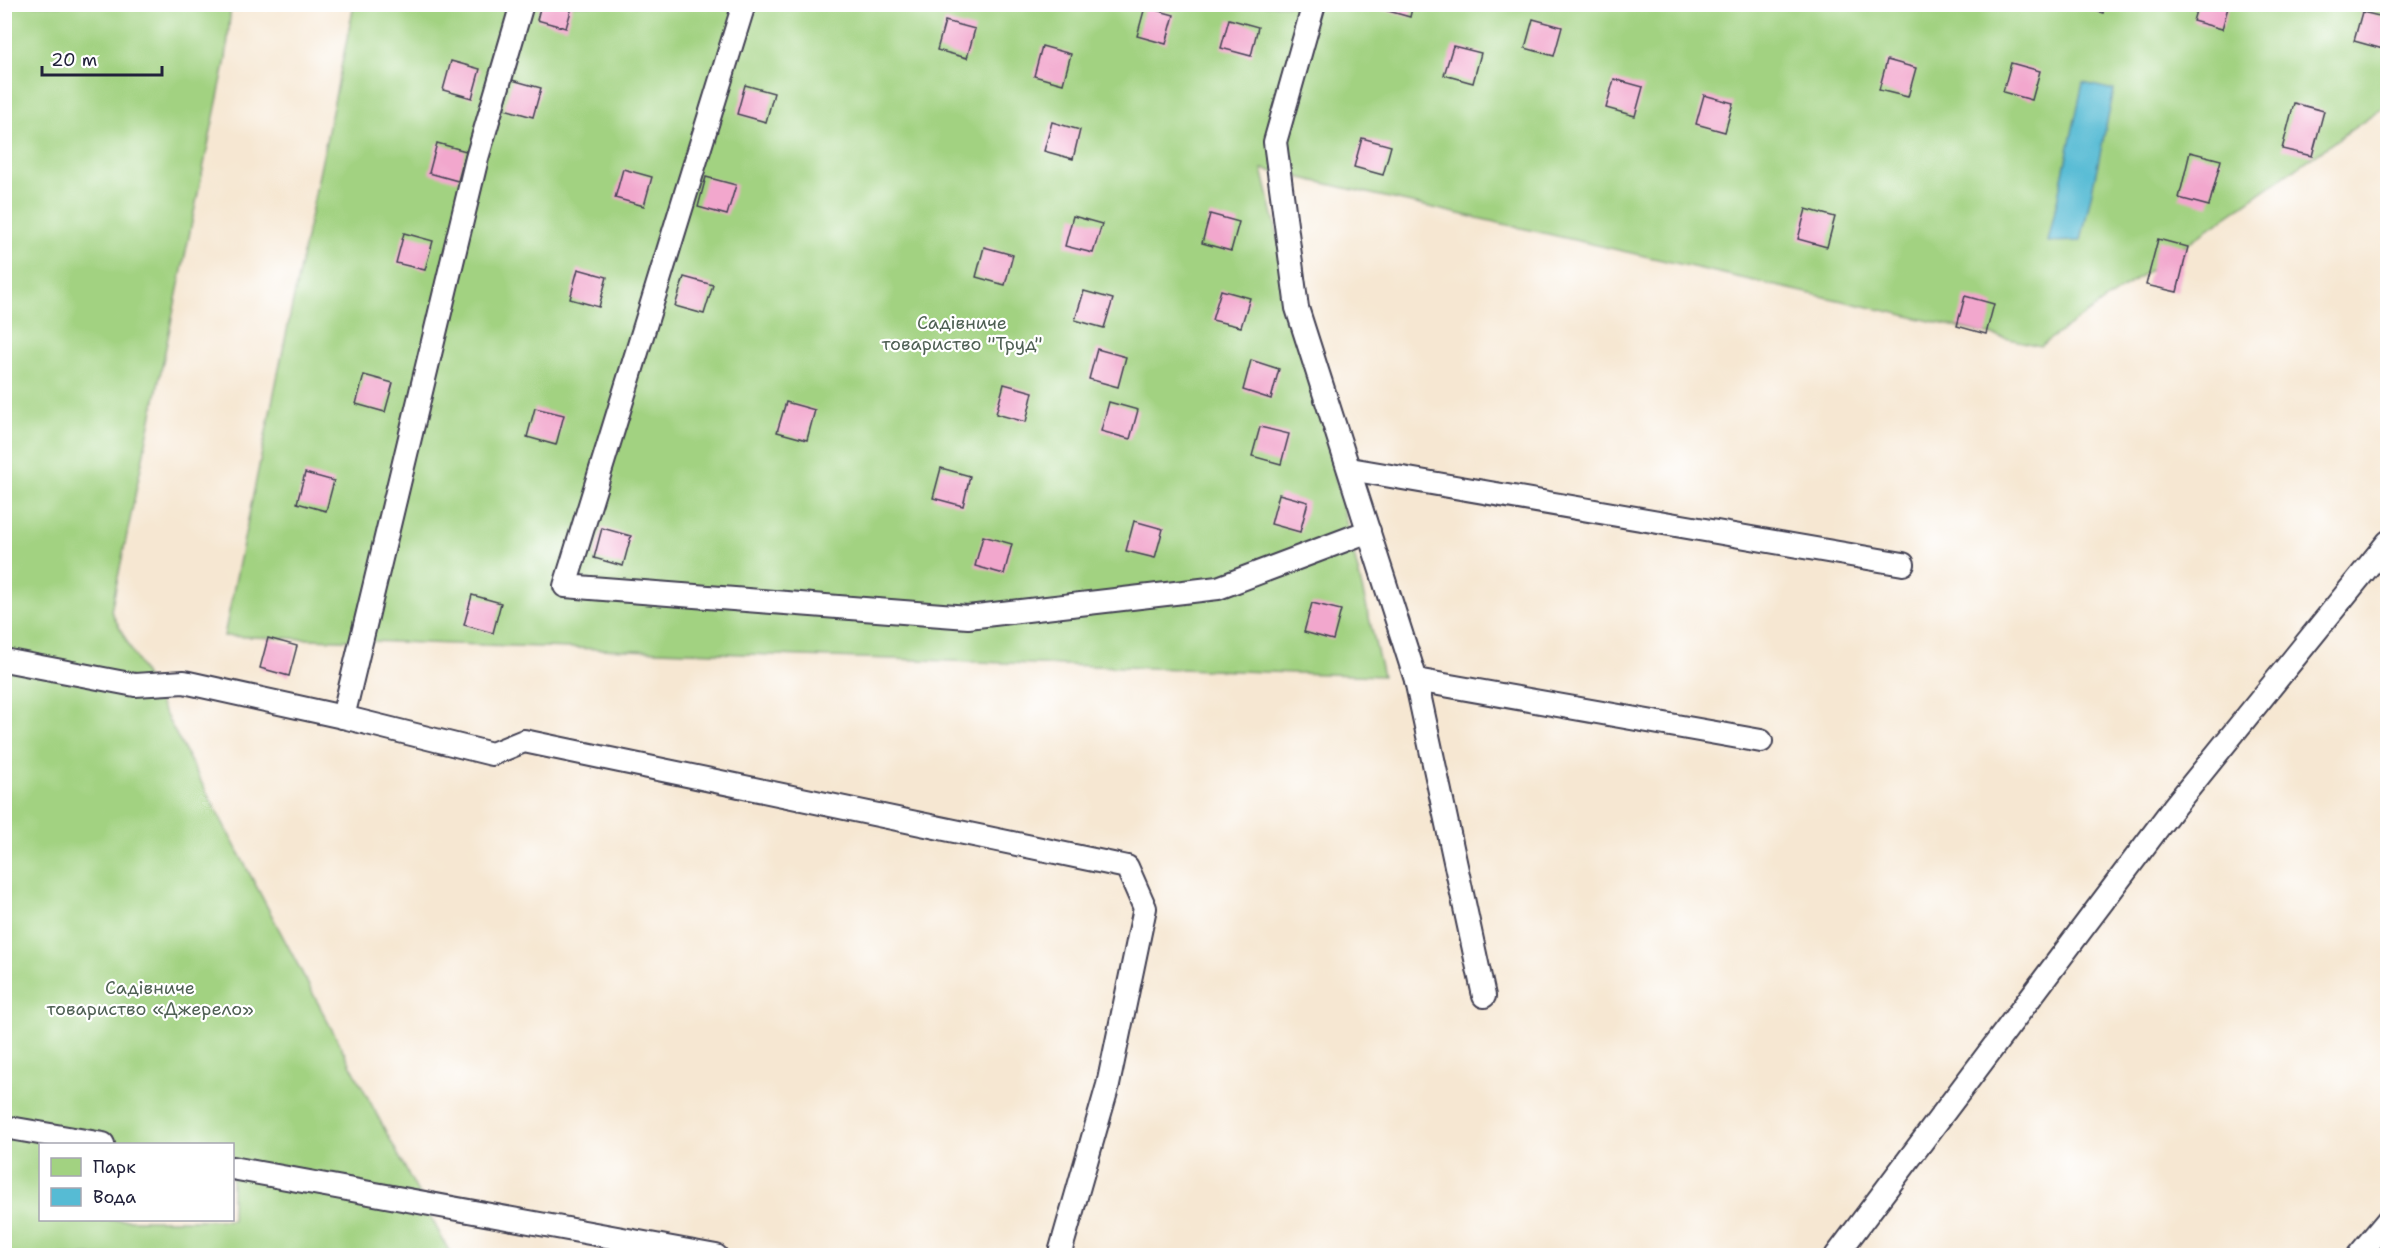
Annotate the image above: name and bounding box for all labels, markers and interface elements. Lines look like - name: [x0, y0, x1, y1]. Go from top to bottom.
- scale bar: [42, 39, 162, 77]
- text: 20 m: [51, 48, 97, 72]
- park label: Садівниче товариство "Труд": [881, 311, 1043, 356]
- park label: Садівниче товариство «Джерело»: [46, 976, 254, 1021]
- legend: [39, 1143, 234, 1221]
- text: Парк: [93, 1155, 136, 1179]
- text: Вода: [93, 1185, 136, 1209]

